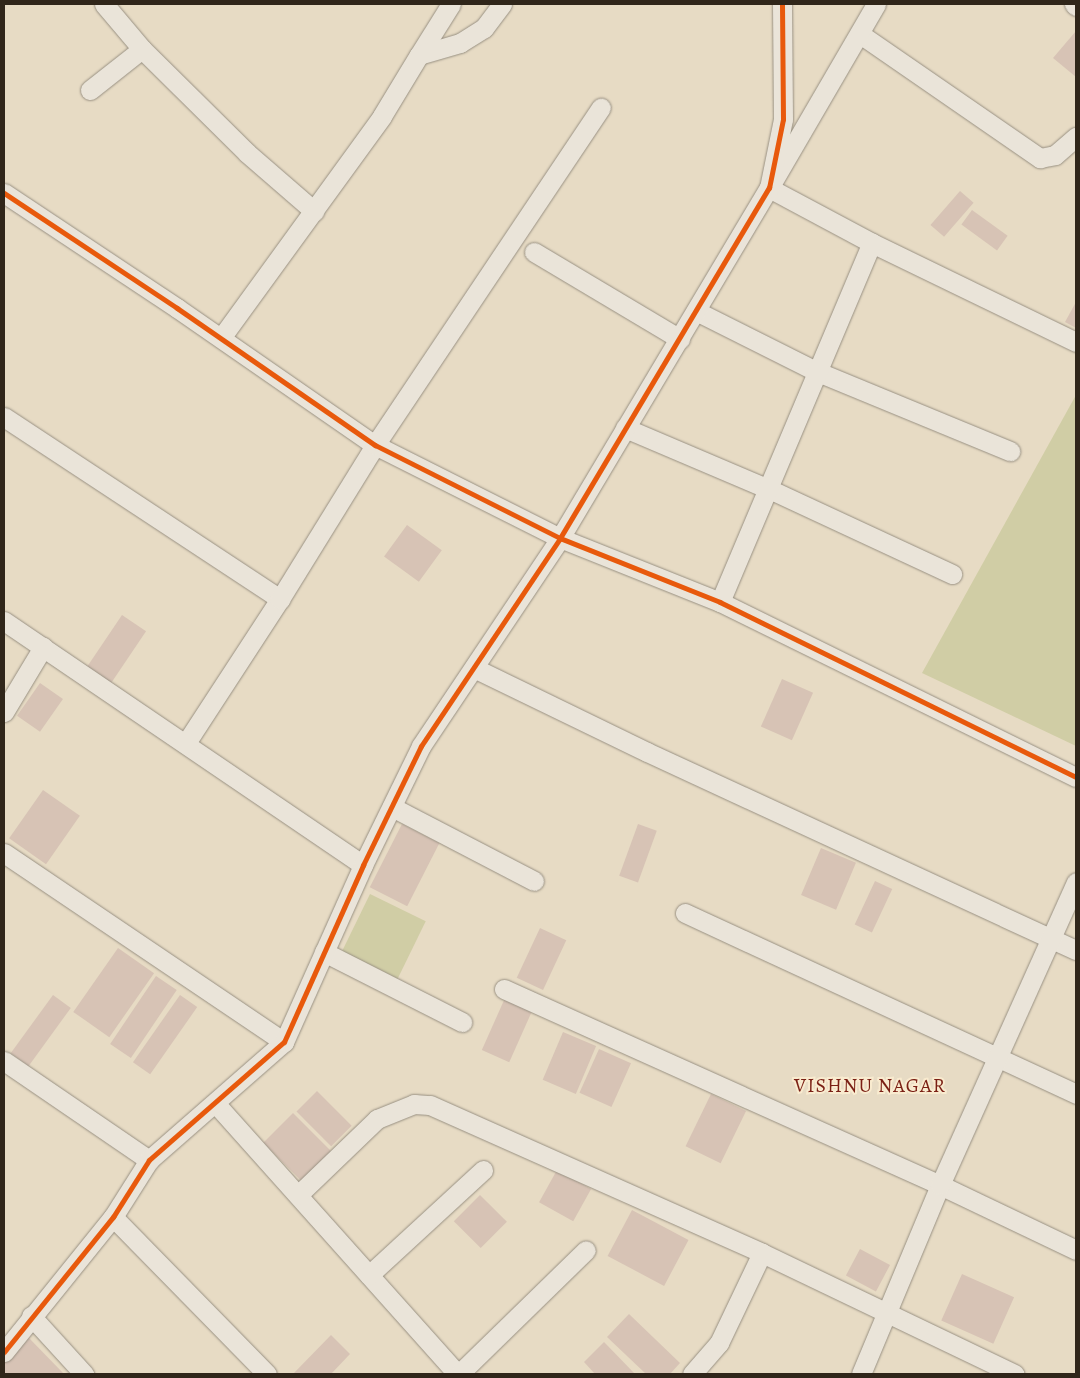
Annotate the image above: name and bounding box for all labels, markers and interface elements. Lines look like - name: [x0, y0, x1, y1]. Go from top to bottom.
- district label: VISHNU NAGAR: [793, 1073, 947, 1097]

